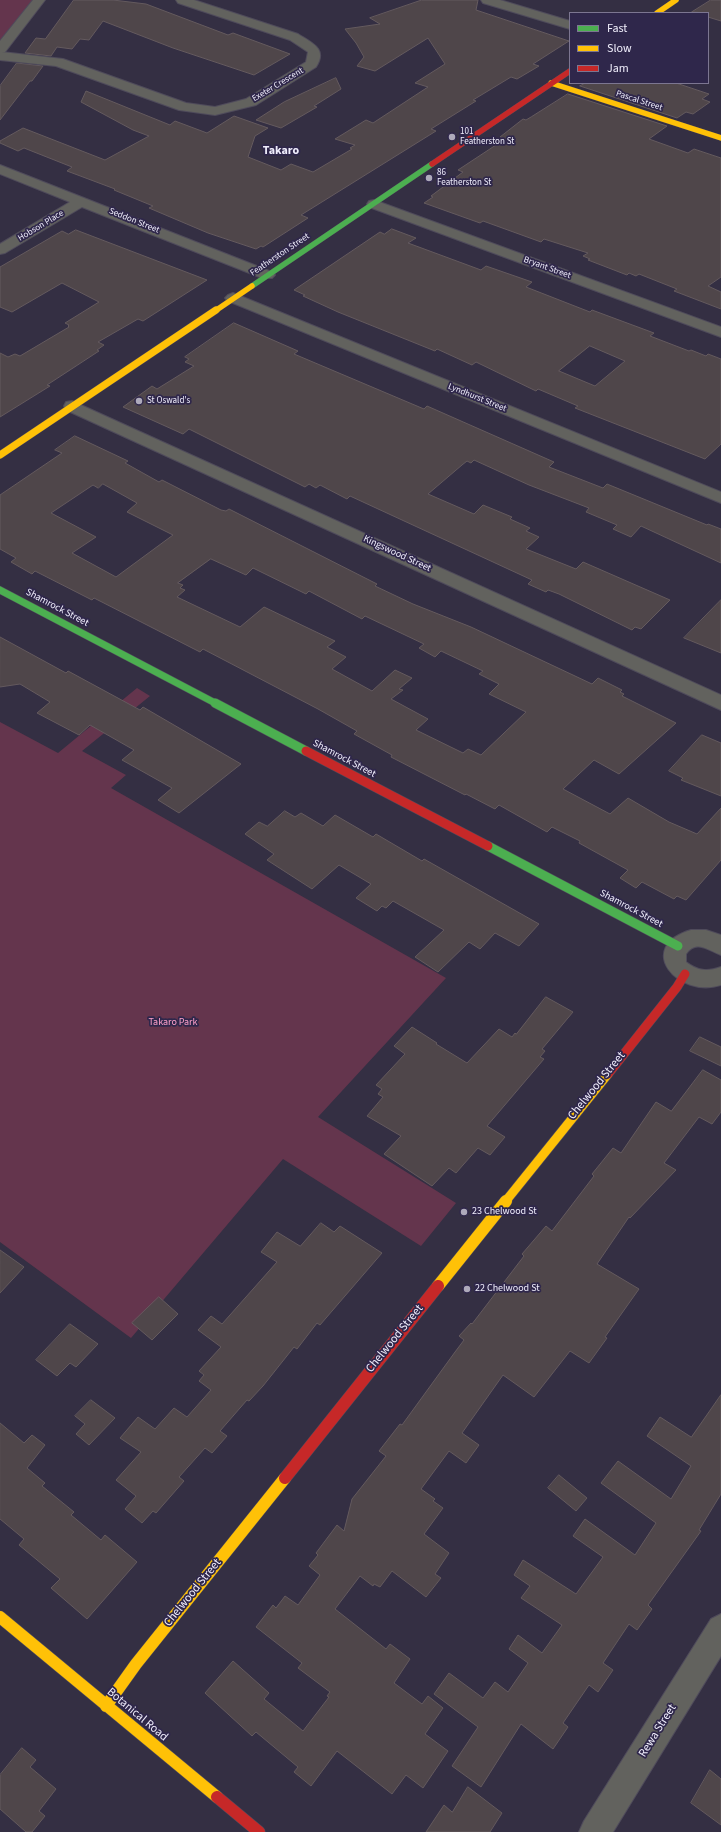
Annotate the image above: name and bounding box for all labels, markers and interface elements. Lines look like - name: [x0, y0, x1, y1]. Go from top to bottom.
- legend: [569, 12, 709, 84]
- text: Fast: [607, 20, 627, 37]
- text: Slow: [607, 40, 632, 57]
- text: Jam: [607, 60, 629, 77]
- street label: Exeter Crescent: [250, 65, 306, 105]
- street label: Pascal Street: [614, 88, 664, 114]
- place label: 101 Featherston St: [460, 127, 514, 148]
- marker: 101 Featherston St: [447, 132, 457, 142]
- district label: Takaro: [263, 144, 299, 158]
- place label: 86 Featherston St: [437, 168, 491, 189]
- marker: 86 Featherston St: [424, 173, 434, 183]
- street label: Seddon Street: [107, 206, 161, 236]
- street label: Hobson Place: [16, 208, 66, 244]
- street label: Featherston Street: [248, 231, 312, 279]
- street label: Bryant Street: [522, 254, 572, 282]
- street label: Lyndhurst Street: [446, 381, 508, 415]
- marker: St Oswald's: [134, 396, 144, 406]
- place label: St Oswald's: [147, 396, 190, 406]
- street label: Kingswood Street: [361, 533, 433, 575]
- street label: Shamrock Street: [24, 586, 90, 630]
- street label: Shamrock Street: [311, 737, 377, 781]
- street label: Shamrock Street: [598, 887, 664, 931]
- park label: Takaro Park: [148, 1017, 198, 1029]
- street label: Chelwood Street: [565, 1049, 629, 1123]
- place label: 23 Chelwood St: [472, 1206, 537, 1218]
- marker: 23 Chelwood St: [459, 1207, 469, 1217]
- place label: 22 Chelwood St: [475, 1283, 540, 1295]
- marker: 22 Chelwood St: [462, 1284, 472, 1294]
- street label: Chelwood Street: [363, 1302, 427, 1376]
- street label: Chelwood Street: [161, 1556, 225, 1630]
- street label: Botanical Road: [104, 1685, 170, 1745]
- street label: Rewa Street: [636, 1702, 680, 1760]

